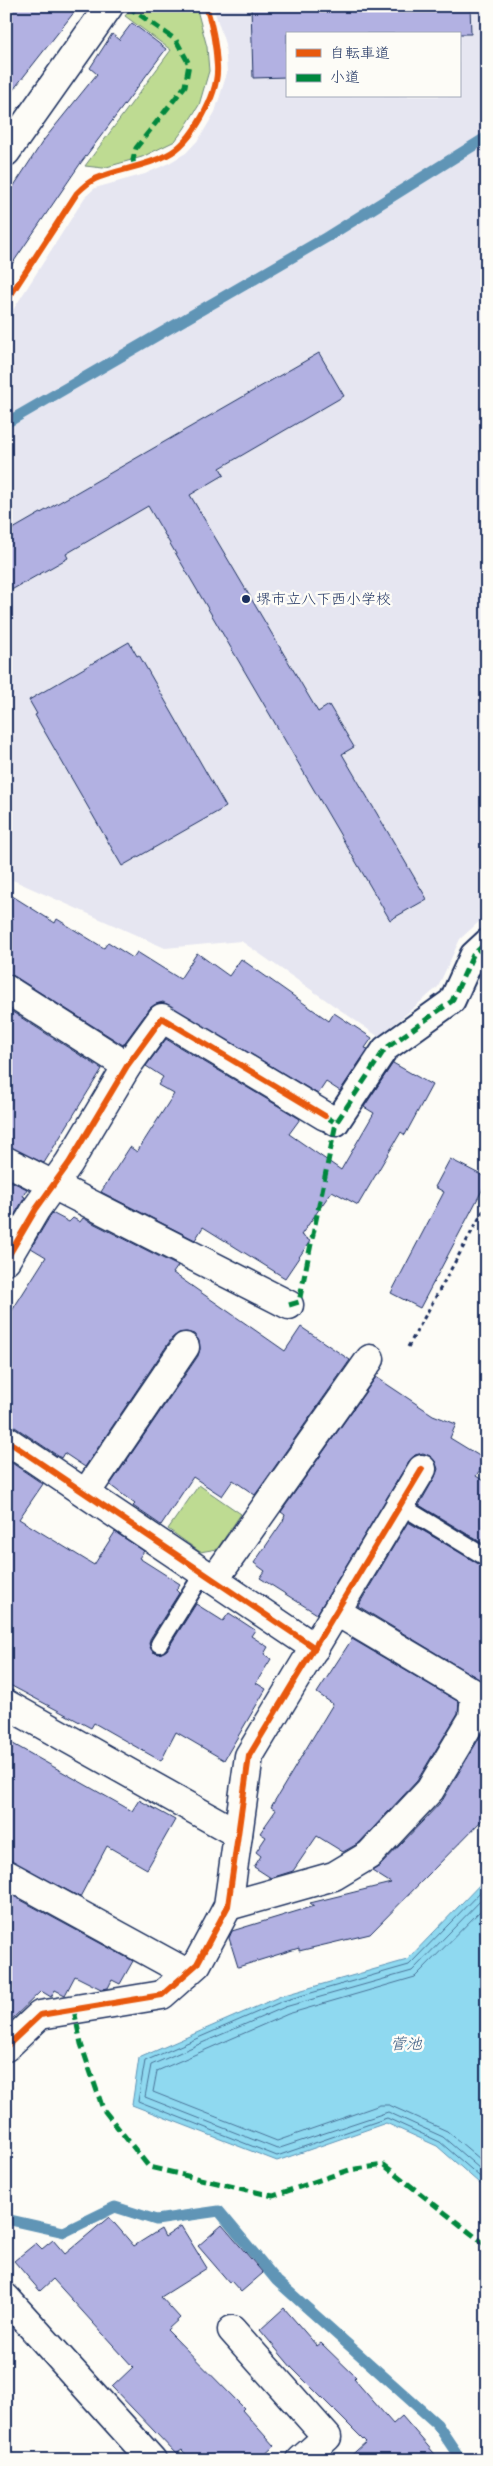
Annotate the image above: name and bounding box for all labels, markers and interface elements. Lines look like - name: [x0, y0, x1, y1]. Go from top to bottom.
- legend: [286, 32, 460, 98]
- text: 自転車道: [330, 44, 390, 62]
- text: 小道: [330, 68, 360, 86]
- place label: 堺市立八下西小学校: [256, 590, 391, 608]
- marker: 堺市立八下西小学校: [240, 593, 252, 605]
- water label: 菅池: [390, 2035, 423, 2053]

